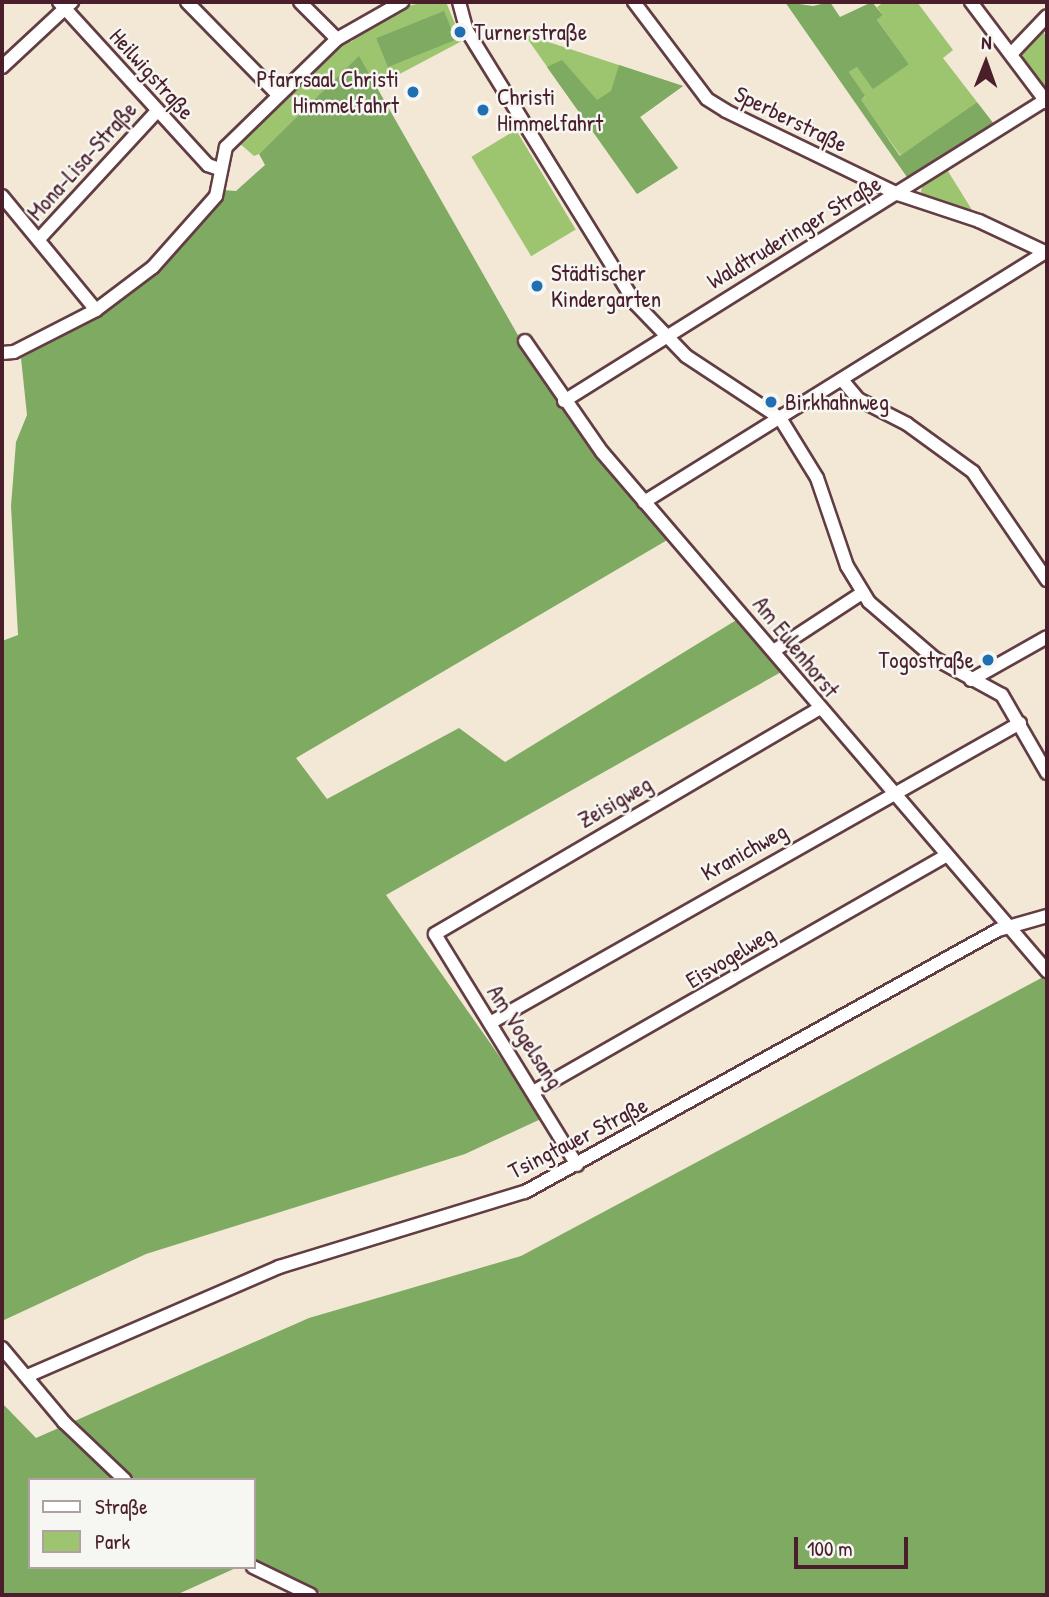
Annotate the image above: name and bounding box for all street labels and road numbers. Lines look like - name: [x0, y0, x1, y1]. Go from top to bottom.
- street label: Heilwigstraße: [104, 23, 200, 125]
- street label: Sperberstraße: [730, 80, 852, 158]
- street label: Mona-Lisa-Straße: [21, 96, 143, 226]
- street label: Waldtruderinger Straße: [702, 169, 886, 295]
- street label: Am Eulenhorst: [747, 591, 845, 703]
- street label: Zeisigweg: [573, 770, 657, 834]
- street label: Kranichweg: [696, 817, 792, 887]
- street label: Eisvogelweg: [681, 920, 779, 994]
- street label: Am Vogelsang: [481, 980, 569, 1094]
- street label: Tsingtauer Straße: [504, 1091, 652, 1185]

